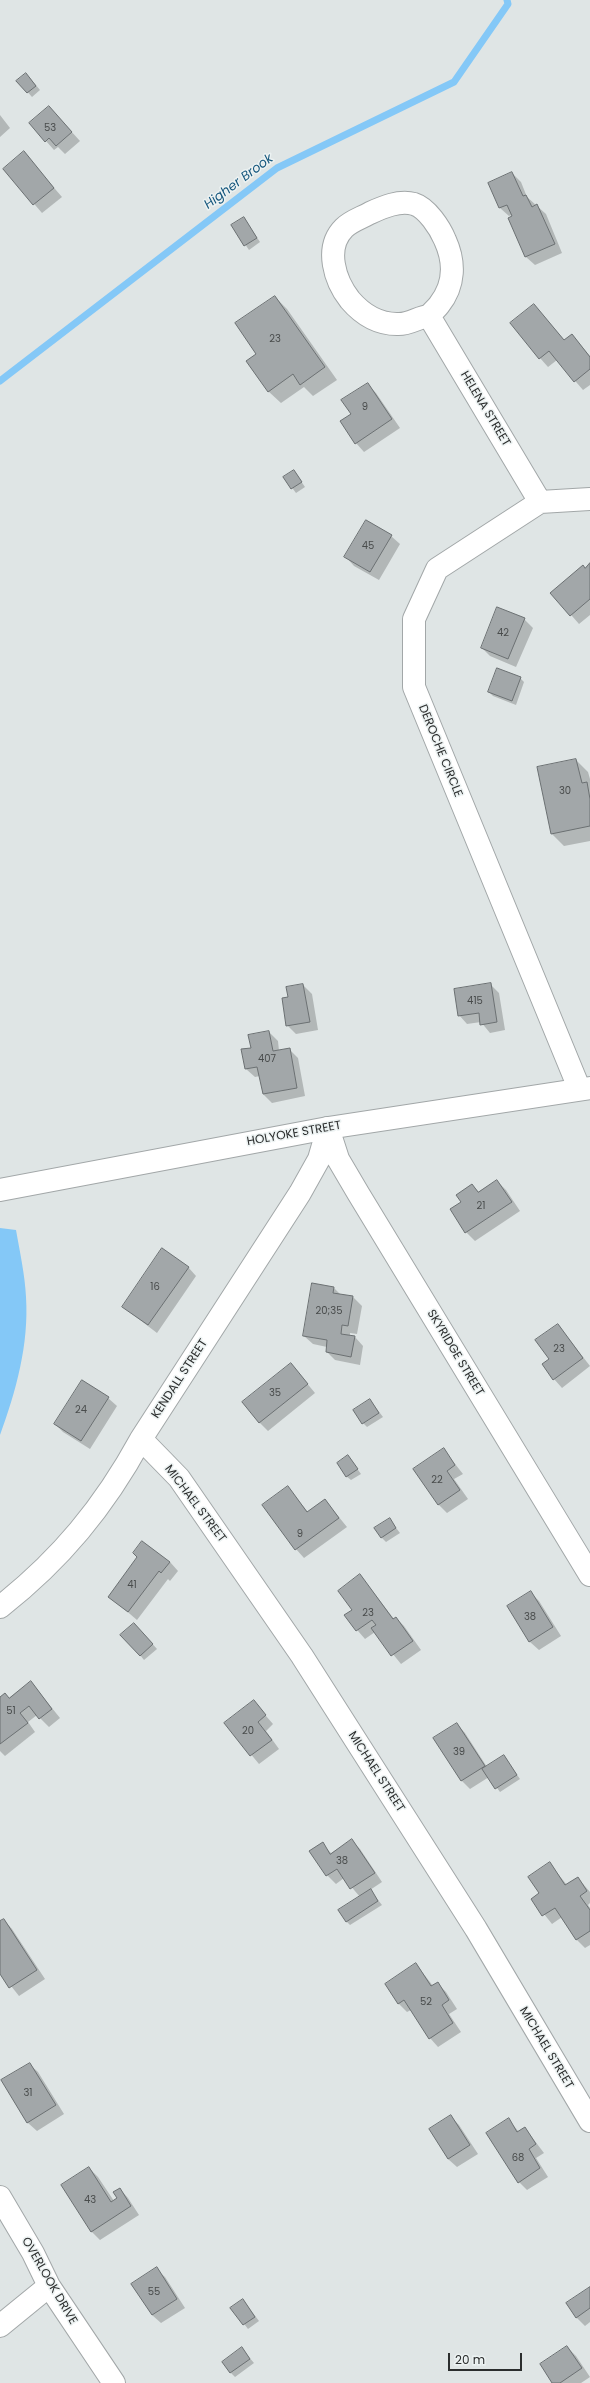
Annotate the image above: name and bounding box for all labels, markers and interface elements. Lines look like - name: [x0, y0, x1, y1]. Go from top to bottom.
- house number: 53: [44, 122, 56, 134]
- water label: Higher Brook: [201, 151, 277, 213]
- house number: 23: [269, 333, 281, 345]
- street label: HELENA STREET: [457, 369, 513, 449]
- house number: 9: [362, 401, 368, 413]
- house number: 45: [362, 540, 374, 552]
- house number: 42: [497, 627, 509, 639]
- street label: DEROCHE CIRCLE: [415, 703, 465, 799]
- house number: 30: [559, 785, 571, 797]
- house number: 415: [467, 995, 483, 1007]
- house number: 407: [258, 1053, 276, 1065]
- street label: HOLYOKE STREET: [246, 1119, 342, 1149]
- house number: 21: [477, 1200, 485, 1212]
- house number: 16: [150, 1281, 160, 1293]
- house number: 20;35: [316, 1305, 342, 1317]
- street label: SKYRIDGE STREET: [424, 1307, 486, 1399]
- street label: KENDALL STREET: [149, 1337, 211, 1421]
- house number: 23: [553, 1343, 565, 1355]
- house number: 35: [269, 1387, 281, 1399]
- house number: 24: [75, 1404, 87, 1416]
- street label: MICHAEL STREET: [161, 1462, 229, 1546]
- house number: 22: [431, 1474, 443, 1486]
- house number: 9: [297, 1528, 303, 1540]
- house number: 41: [127, 1579, 137, 1591]
- house number: 23: [362, 1607, 374, 1619]
- house number: 38: [524, 1611, 536, 1623]
- house number: 51: [6, 1705, 16, 1717]
- house number: 20: [242, 1725, 254, 1737]
- street label: MICHAEL STREET: [345, 1729, 407, 1815]
- house number: 39: [453, 1746, 465, 1758]
- house number: 38: [336, 1855, 348, 1867]
- house number: 52: [420, 1996, 432, 2008]
- street label: MICHAEL STREET: [516, 2004, 576, 2092]
- house number: 31: [23, 2087, 33, 2099]
- house number: 68: [512, 2152, 524, 2164]
- house number: 43: [84, 2194, 96, 2206]
- street label: OVERLOOK DRIVE: [18, 2235, 80, 2327]
- house number: 55: [148, 2286, 160, 2298]
- scale bar: [450, 2345, 524, 2371]
- text: 20 m: [455, 2351, 485, 2368]

